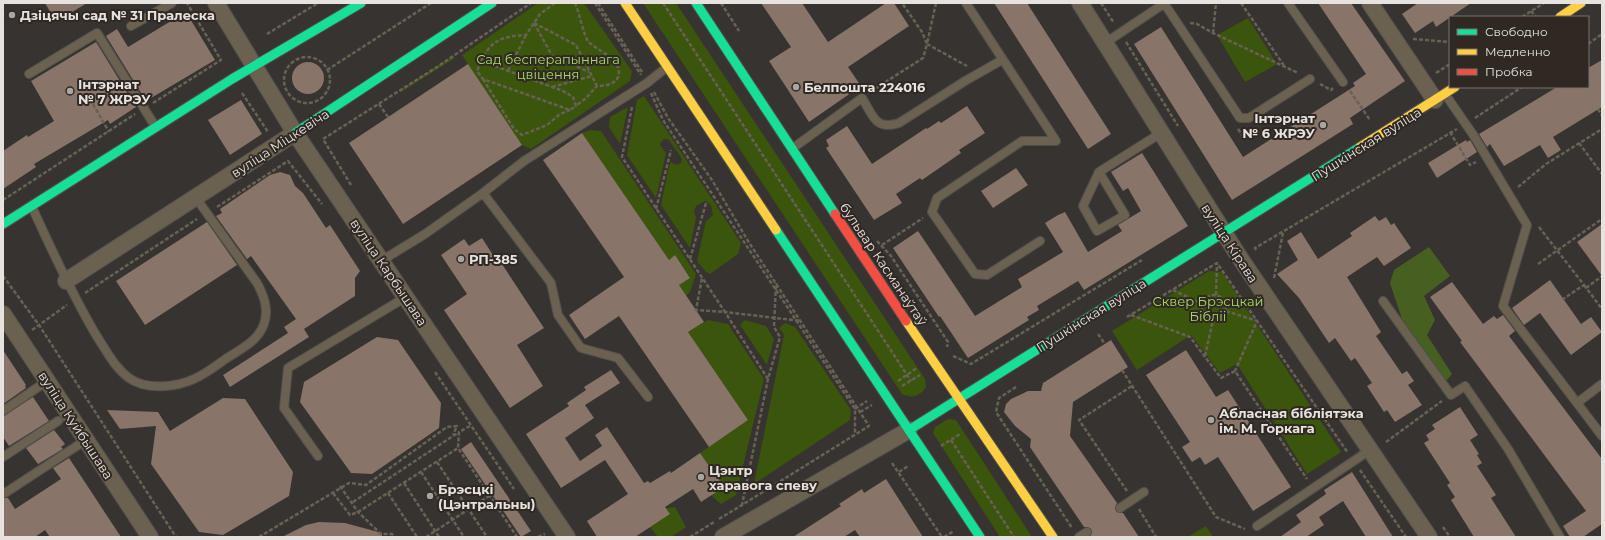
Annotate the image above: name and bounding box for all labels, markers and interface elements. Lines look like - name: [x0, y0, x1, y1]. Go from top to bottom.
- place label: Дзіцячы сад № 31 Пралеска: [20, 7, 215, 23]
- marker: Дзіцячы сад № 31 Пралеска: [7, 10, 17, 20]
- legend: [1449, 16, 1589, 88]
- text: Свободно: [1485, 24, 1548, 39]
- text: Медленно: [1485, 44, 1551, 59]
- park label: Сад бесперапыннага цвіцення: [476, 51, 620, 82]
- text: Пробка: [1485, 64, 1533, 79]
- place label: Інтэрнат № 7 ЖРЭУ: [78, 76, 151, 107]
- place label: Белпошта 224016: [804, 79, 926, 95]
- marker: Белпошта 224016: [791, 82, 801, 92]
- marker: Інтэрнат № 7 ЖРЭУ: [65, 86, 75, 96]
- street label: Пушкінская вуліца: [1308, 104, 1424, 184]
- street label: вуліца Міцкевіча: [228, 105, 332, 181]
- place label: Інтэрнат № 6 ЖРЭУ: [1242, 110, 1316, 141]
- marker: Інтэрнат № 6 ЖРЭУ: [1318, 120, 1328, 130]
- street label: бульвар Касманаўтаў: [837, 199, 932, 329]
- street label: вуліца Кірава: [1199, 200, 1261, 286]
- street label: вуліца Карбышава: [347, 215, 431, 329]
- place label: РП-385: [469, 251, 518, 267]
- marker: РП-385: [456, 254, 466, 264]
- street label: Пушкінская вуліца: [1033, 275, 1149, 355]
- park label: Сквер Брэсцкай Бібліі: [1152, 293, 1264, 324]
- street label: вуліца Куйбышава: [35, 368, 117, 482]
- place label: Абласная бібліятэка ім. М. Горкага: [1219, 405, 1364, 436]
- marker: Абласная бібліятэка ім. М. Горкага: [1206, 415, 1216, 425]
- place label: Цэнтр харавога спеву: [709, 462, 817, 493]
- marker: Цэнтр харавога спеву: [696, 472, 706, 482]
- place label: Брэсцкі (Цэнтральны): [438, 481, 535, 512]
- marker: Брэсцкі (Цэнтральны): [425, 491, 435, 501]

